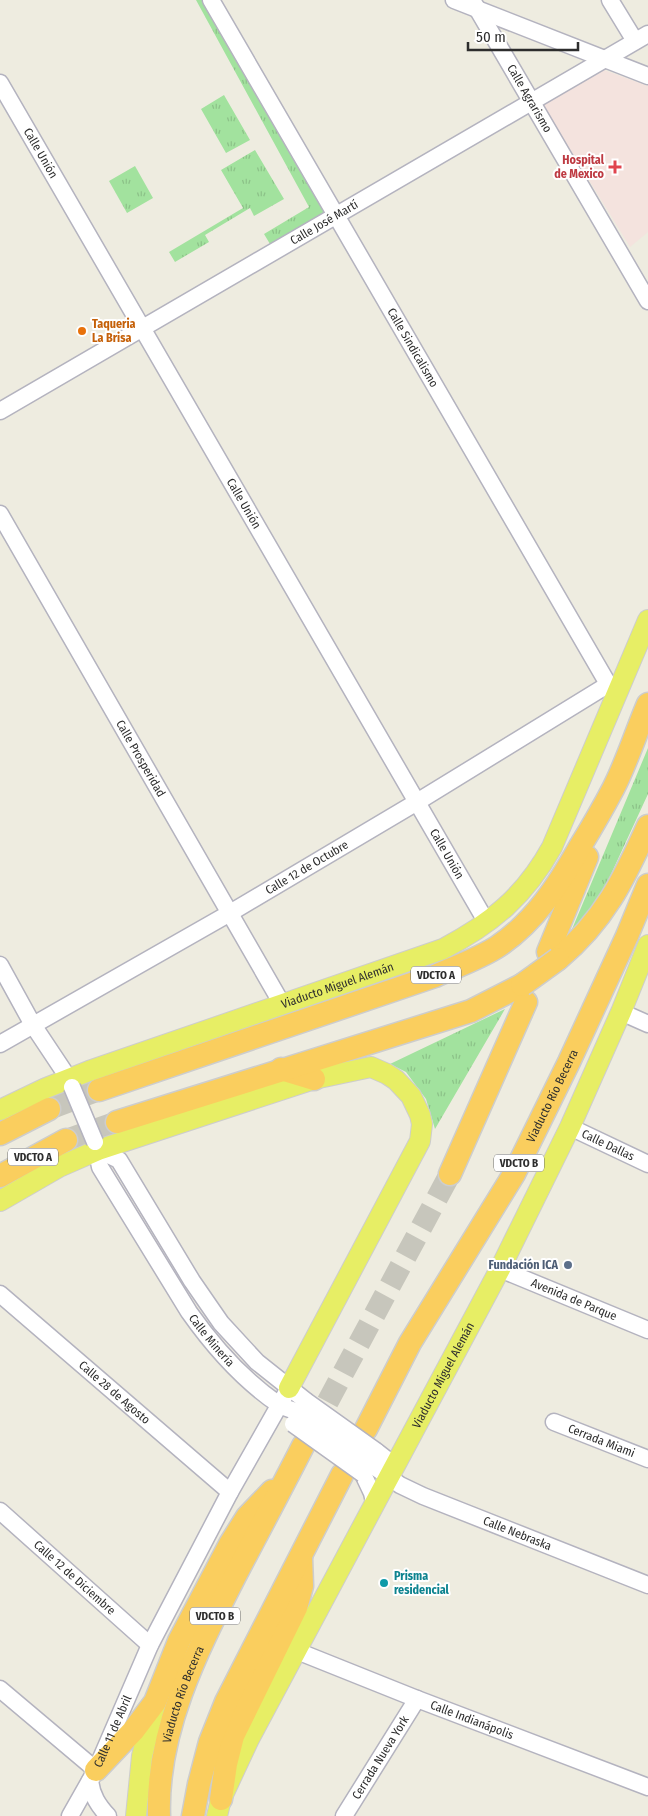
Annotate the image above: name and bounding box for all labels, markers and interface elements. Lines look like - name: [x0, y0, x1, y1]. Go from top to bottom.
- scale bar: [468, 20, 578, 52]
- text: 50 m: [476, 28, 506, 46]
- street label: Calle Agrarismo: [504, 62, 555, 135]
- street label: Calle Unión: [21, 125, 61, 181]
- place label: Hospital de Mexico: [554, 153, 605, 181]
- marker: Hospital de Mexico: [608, 160, 622, 174]
- street label: Calle José Martí: [288, 197, 360, 248]
- street label: Calle Sindicalismo: [384, 306, 441, 390]
- place label: Taqueria La Brisa: [92, 317, 136, 345]
- marker: Taqueria La Brisa: [76, 325, 88, 337]
- street label: Calle Unión: [224, 476, 264, 531]
- street label: Calle Prosperidad: [113, 717, 168, 799]
- street label: Calle Unión: [427, 826, 467, 881]
- street label: Calle 12 de Octubre: [263, 837, 351, 897]
- street label: Viaducto Miguel Alemán: [279, 960, 395, 1011]
- road number: VDCTO A: [411, 966, 461, 984]
- street label: Viaducto Río Becerra: [524, 1047, 581, 1145]
- street label: Calle Dallas: [579, 1127, 637, 1163]
- road number: VDCTO A: [8, 1148, 58, 1166]
- road number: VDCTO B: [494, 1154, 544, 1172]
- place label: Fundación ICA: [489, 1258, 558, 1272]
- marker: Fundación ICA: [562, 1259, 574, 1271]
- street label: Avenida de Parque: [529, 1276, 619, 1323]
- street label: Calle Minería: [186, 1311, 237, 1370]
- street label: Viaducto Miguel Alemán: [409, 1320, 477, 1431]
- street label: Calle 28 de Agosto: [76, 1358, 153, 1427]
- street label: Cerrada Miami: [566, 1421, 637, 1460]
- street label: Calle Nebraska: [481, 1513, 554, 1553]
- street label: Calle 12 de Diciembre: [31, 1538, 118, 1618]
- place label: Prisma residencial: [394, 1569, 450, 1597]
- marker: Prisma residencial: [378, 1577, 390, 1589]
- road number: VDCTO B: [190, 1608, 240, 1624]
- street label: Viaducto Río Becerra: [160, 1644, 207, 1744]
- street label: Calle 11 de Abril: [91, 1693, 134, 1769]
- street label: Calle Indianápolis: [428, 1698, 515, 1742]
- street label: Cerrada Nueva York: [349, 1713, 412, 1802]

